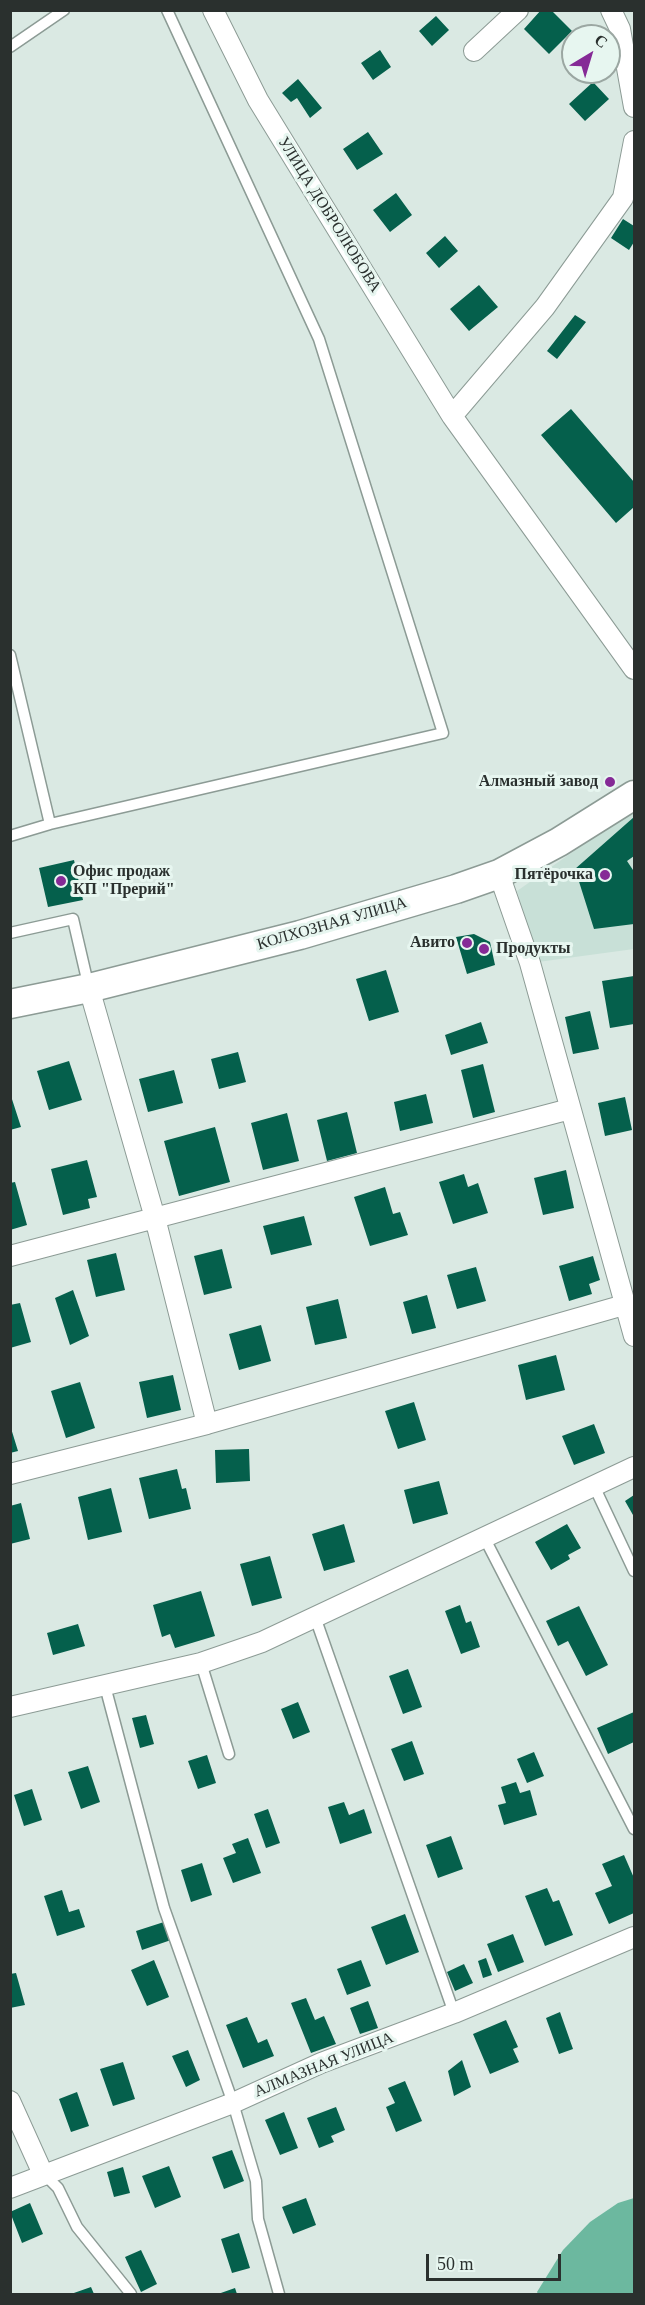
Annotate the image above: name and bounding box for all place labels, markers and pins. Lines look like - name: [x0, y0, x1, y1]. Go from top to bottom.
- place label: Алмазный завод: [479, 772, 598, 792]
- marker: Алмазный завод: [603, 775, 617, 789]
- place label: Офис продаж КП "Прерий": [73, 862, 175, 900]
- place label: Пятёрочка: [514, 865, 593, 885]
- marker: Пятёрочка: [598, 868, 612, 882]
- marker: Офис продаж КП "Прерий": [54, 874, 68, 888]
- place label: Авито: [410, 933, 455, 953]
- marker: Авито: [460, 936, 474, 950]
- place label: Продукты: [496, 939, 571, 959]
- marker: Продукты: [477, 942, 491, 956]

